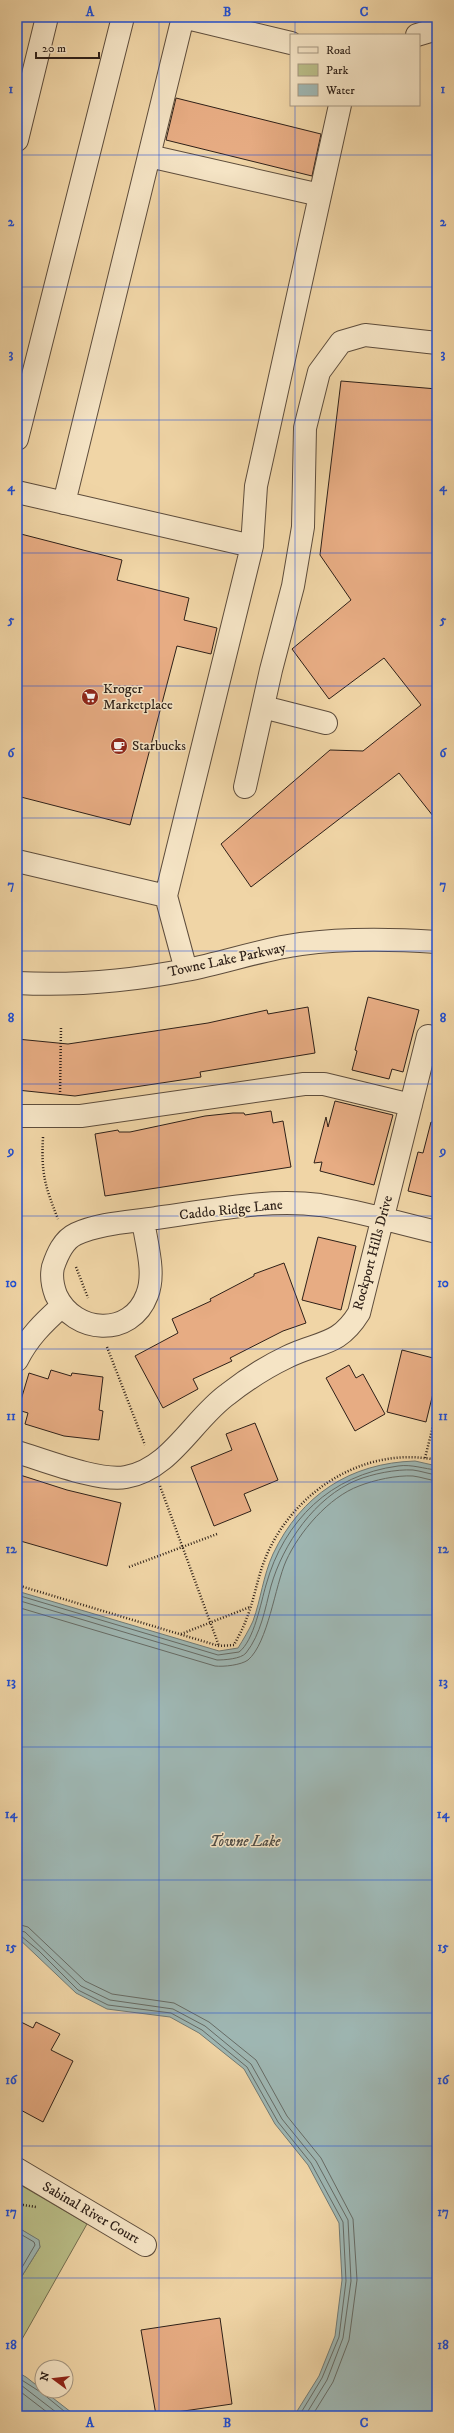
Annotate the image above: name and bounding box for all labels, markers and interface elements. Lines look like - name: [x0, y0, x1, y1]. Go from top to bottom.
- text: A: [85, 4, 95, 20]
- text: B: [223, 4, 231, 20]
- text: C: [360, 4, 369, 20]
- scale bar: [36, 34, 99, 60]
- legend: [290, 34, 420, 106]
- text: 20 m: [42, 41, 66, 56]
- text: Road: [326, 43, 351, 58]
- text: Park: [326, 63, 348, 78]
- text: 1: [9, 81, 14, 97]
- text: 1: [441, 81, 446, 97]
- text: Water: [325, 83, 355, 98]
- text: 2: [8, 214, 15, 230]
- text: 2: [440, 214, 447, 230]
- text: 3: [9, 346, 14, 362]
- text: 3: [441, 346, 446, 362]
- text: 4: [6, 479, 15, 496]
- text: 4: [438, 479, 447, 496]
- text: 5: [7, 612, 15, 628]
- text: 5: [439, 612, 447, 628]
- place label: Kroger Marketplace: [103, 680, 173, 714]
- supermarket icon: Kroger Marketplace: [80, 687, 100, 707]
- cafe icon: Starbucks: [109, 736, 129, 756]
- place label: Starbucks: [132, 737, 186, 755]
- text: 6: [8, 745, 16, 761]
- text: 6: [440, 745, 448, 761]
- text: 7: [8, 877, 15, 893]
- text: 7: [440, 877, 447, 893]
- street label: Towne Lake Parkway: [166, 939, 288, 981]
- text: 8: [8, 1010, 15, 1026]
- text: 8: [440, 1010, 447, 1026]
- text: 9: [7, 1143, 14, 1159]
- text: 9: [439, 1143, 446, 1159]
- street label: Rockport Hills Drive: [349, 1193, 397, 1312]
- street label: Caddo Ridge Lane: [179, 1196, 284, 1224]
- text: 10: [5, 1275, 17, 1291]
- text: 10: [437, 1275, 449, 1291]
- text: 11: [6, 1408, 16, 1424]
- text: 11: [438, 1408, 448, 1424]
- text: 12: [5, 1541, 17, 1557]
- text: 12: [437, 1541, 449, 1557]
- text: 13: [6, 1674, 16, 1690]
- text: 13: [438, 1674, 448, 1690]
- text: 14: [5, 1806, 18, 1823]
- text: 14: [437, 1806, 450, 1823]
- water label: Towne Lake: [210, 1832, 281, 1851]
- text: 15: [5, 1939, 17, 1955]
- text: 15: [437, 1939, 449, 1955]
- text: 16: [5, 2072, 18, 2088]
- text: 16: [437, 2072, 450, 2088]
- street label: Sabinal River Court: [39, 2178, 143, 2248]
- text: 17: [5, 2204, 17, 2220]
- text: 17: [437, 2204, 449, 2220]
- text: 18: [5, 2337, 17, 2353]
- text: 18: [437, 2337, 449, 2353]
- north arrow: [34, 2359, 74, 2399]
- text: N: [37, 2370, 53, 2383]
- text: A: [85, 2415, 95, 2431]
- text: B: [223, 2415, 231, 2431]
- text: C: [360, 2415, 369, 2431]

